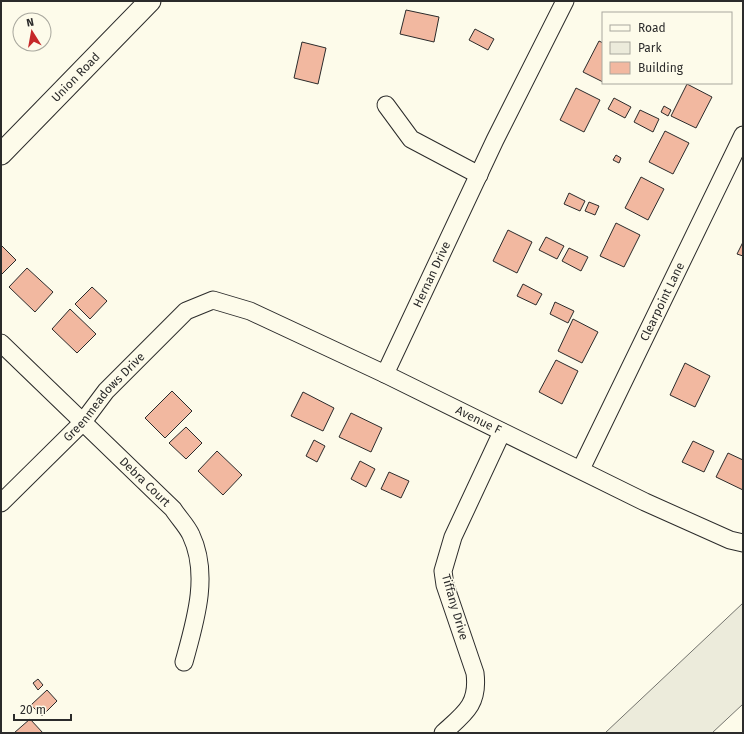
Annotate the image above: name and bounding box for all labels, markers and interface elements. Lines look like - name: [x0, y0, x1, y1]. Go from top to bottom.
- north arrow: [12, 12, 52, 52]
- legend: [602, 12, 732, 84]
- text: N: [25, 16, 35, 30]
- text: Road: [638, 21, 666, 35]
- text: Park: [638, 41, 662, 55]
- street label: Union Road: [49, 50, 103, 105]
- text: Building: [638, 61, 684, 75]
- street label: Hernan Drive: [410, 239, 453, 310]
- street label: Clearpoint Lane: [637, 260, 687, 343]
- street label: Greenmeadows Drive: [60, 350, 147, 444]
- street label: Avenue F: [454, 403, 504, 437]
- street label: Debra Court: [117, 454, 174, 510]
- street label: Tiffany Drive: [439, 572, 471, 642]
- scale bar: [14, 696, 71, 722]
- text: 20 m: [20, 703, 46, 717]

